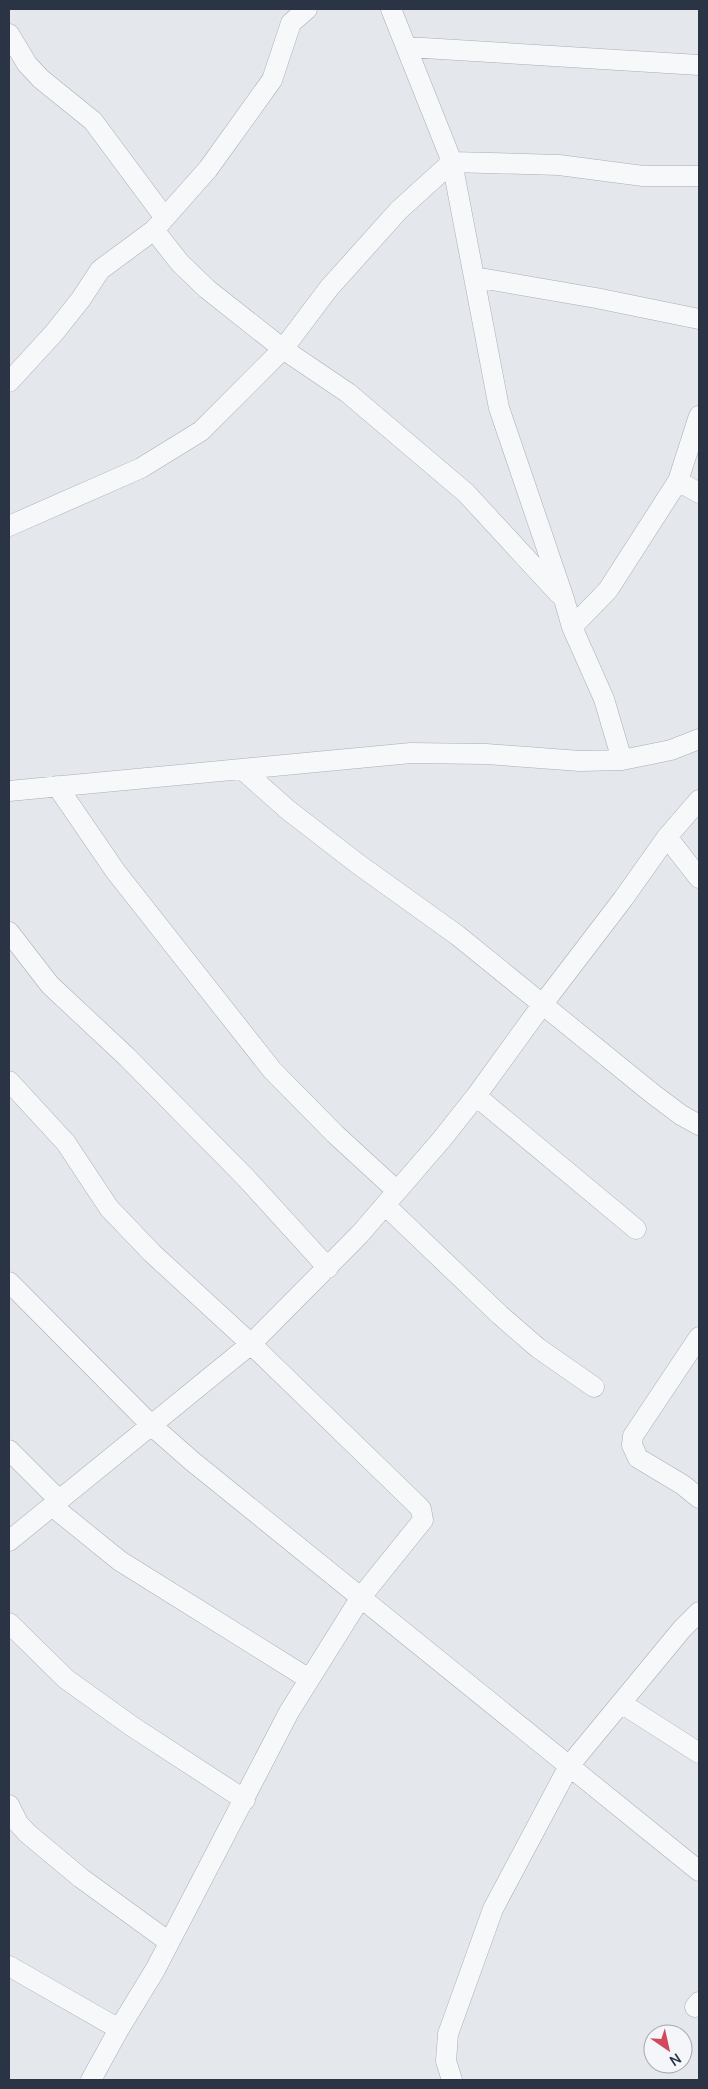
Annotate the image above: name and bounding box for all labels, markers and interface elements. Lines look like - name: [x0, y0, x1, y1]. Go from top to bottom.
- north arrow: [643, 2024, 693, 2074]
- text: N: [666, 2050, 685, 2071]

